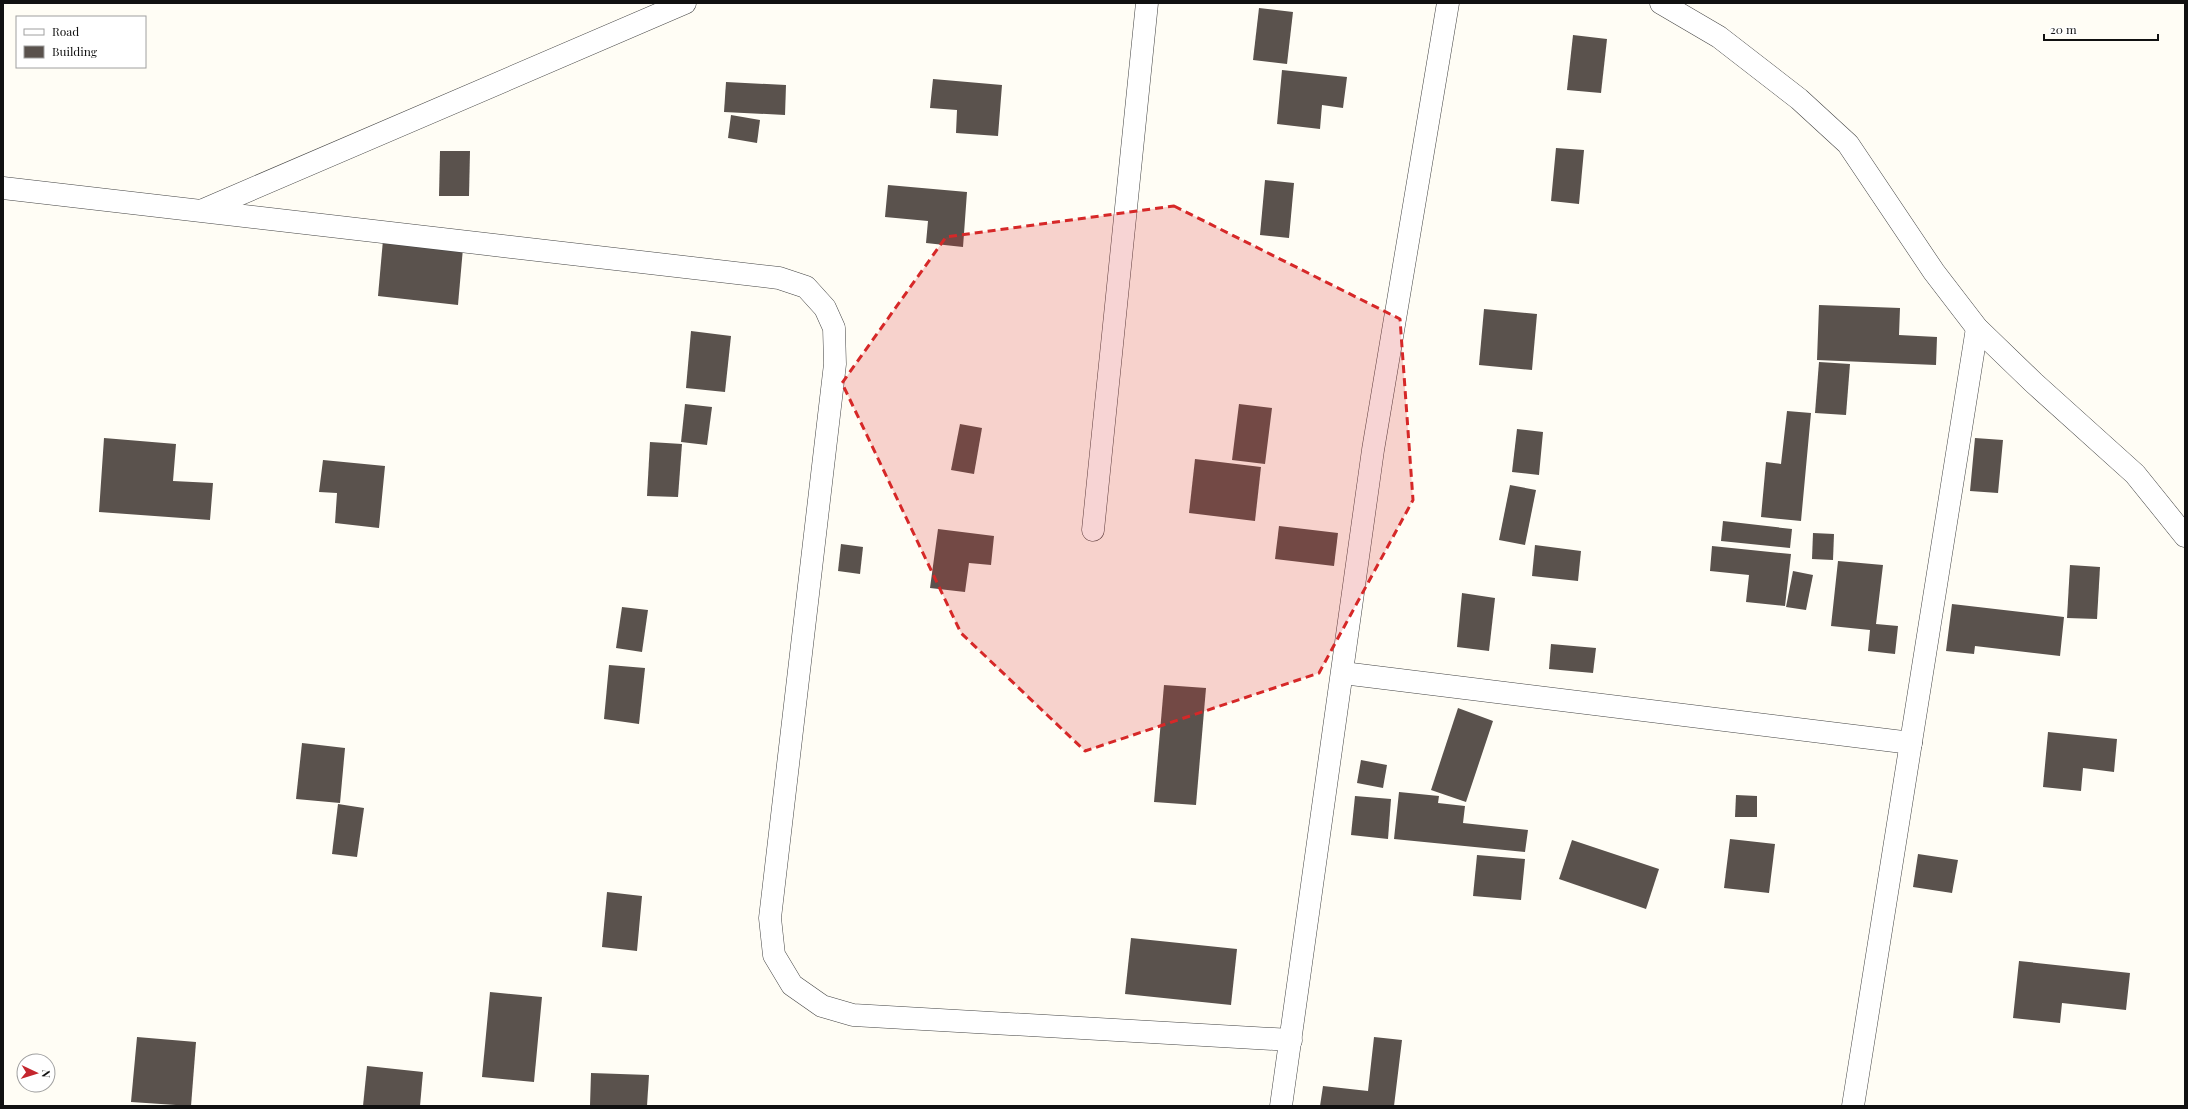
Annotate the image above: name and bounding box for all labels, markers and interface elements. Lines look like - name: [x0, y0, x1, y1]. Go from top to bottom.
- legend: [16, 16, 146, 68]
- scale bar: [2044, 16, 2158, 42]
- text: 20 m: [2050, 21, 2077, 37]
- text: Road: [52, 23, 79, 39]
- text: Building: [52, 43, 98, 59]
- north arrow: [16, 1053, 56, 1093]
- text: N: [39, 1069, 54, 1078]

